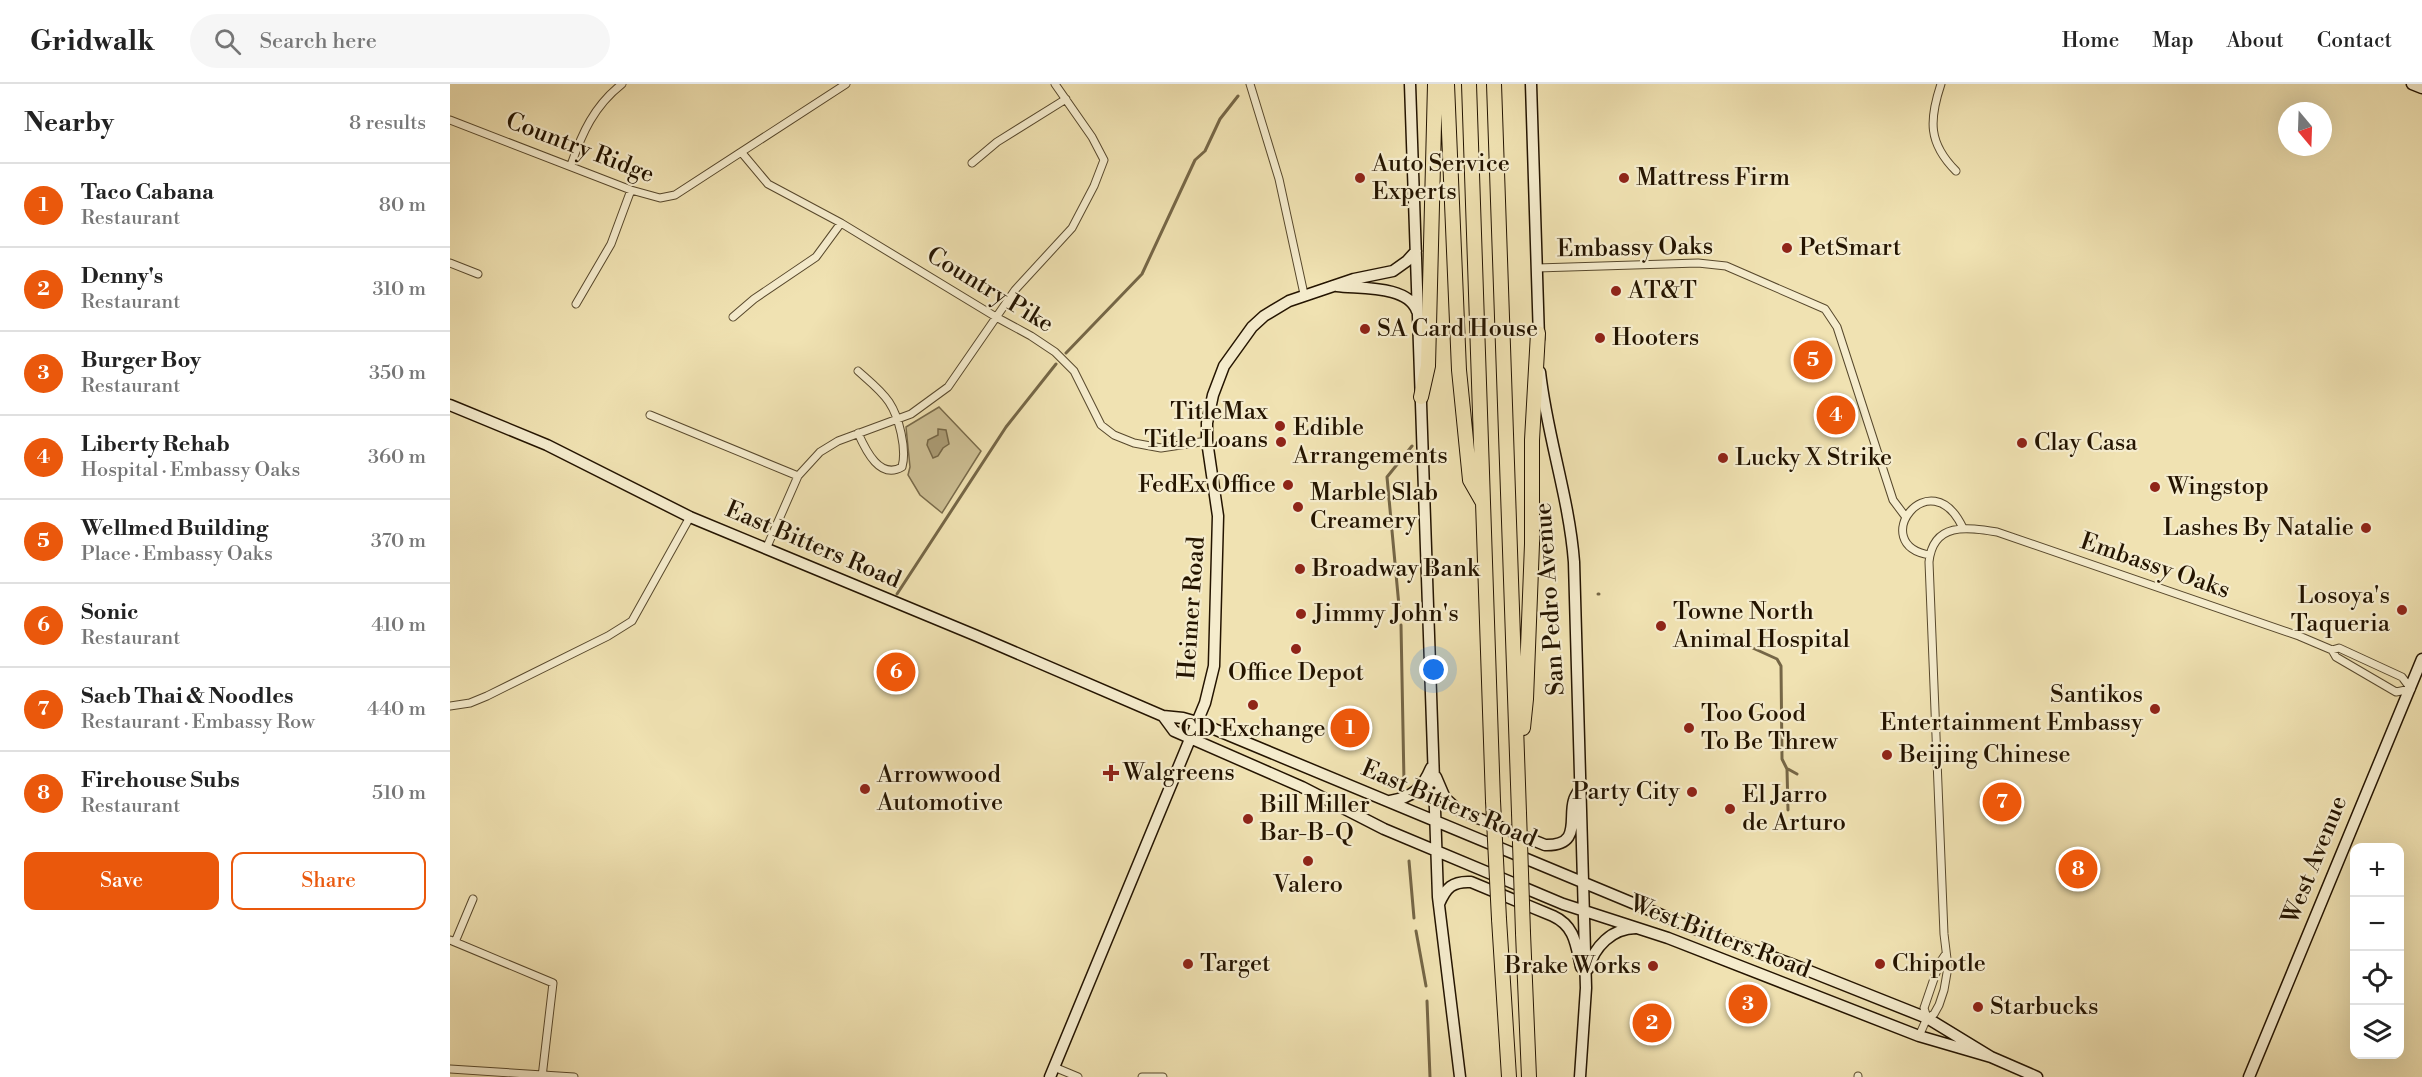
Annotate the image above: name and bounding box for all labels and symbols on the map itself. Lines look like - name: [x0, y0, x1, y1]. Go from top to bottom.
- north arrow: [2278, 102, 2332, 156]
- street label: Country Ridge: [501, 106, 659, 190]
- place label: Auto Service Experts: [1371, 149, 1510, 207]
- place label: Mattress Firm: [1636, 163, 1790, 193]
- marker: Auto Service Experts: [1353, 171, 1367, 185]
- marker: Mattress Firm: [1617, 171, 1631, 185]
- street label: Embassy Oaks: [1557, 232, 1713, 264]
- place label: PetSmart: [1799, 233, 1902, 263]
- street label: Country Pike: [921, 240, 1059, 340]
- marker: PetSmart: [1780, 241, 1794, 255]
- place label: AT&T: [1627, 276, 1697, 306]
- marker: AT&T: [1609, 284, 1623, 298]
- place label: SA Card House: [1377, 314, 1538, 344]
- marker: SA Card House: [1358, 322, 1372, 336]
- place label: Hooters: [1612, 323, 1699, 353]
- marker: Hooters: [1593, 331, 1607, 345]
- pin: 5: [1794, 338, 1832, 382]
- pin: 4: [1816, 392, 1856, 438]
- place label: TitleMax Title Loans: [1144, 397, 1269, 455]
- place label: Edible Arrangements: [1292, 413, 1448, 471]
- marker: TitleMax Title Loans: [1273, 419, 1287, 433]
- place label: Clay Casa: [2034, 428, 2138, 458]
- marker: Edible Arrangements: [1274, 435, 1288, 449]
- marker: Clay Casa: [2015, 436, 2029, 450]
- place label: Lucky X Strike: [1735, 443, 1892, 473]
- marker: Lucky X Strike: [1716, 451, 1730, 465]
- place label: FedEx Office: [1138, 470, 1276, 500]
- place label: Wingstop: [2166, 472, 2269, 502]
- marker: FedEx Office: [1281, 478, 1295, 492]
- place label: Marble Slab Creamery: [1310, 478, 1438, 536]
- marker: Wingstop: [2148, 480, 2162, 494]
- street label: East Bitters Road: [721, 495, 906, 596]
- marker: Marble Slab Creamery: [1291, 500, 1305, 514]
- street label: San Pedro Avenue: [1528, 501, 1572, 697]
- place label: Lashes By Natalie: [2163, 513, 2354, 543]
- marker: Lashes By Natalie: [2359, 521, 2373, 535]
- street label: Embassy Oaks: [2076, 526, 2234, 606]
- street label: Heimer Road: [1172, 535, 1212, 681]
- place label: Broadway Bank: [1311, 554, 1481, 584]
- marker: Broadway Bank: [1293, 562, 1307, 576]
- place label: Losoya's Taqueria: [2291, 581, 2391, 639]
- place label: Towne North Animal Hospital: [1672, 597, 1850, 655]
- place label: Jimmy John's: [1312, 599, 1459, 629]
- marker: Losoya's Taqueria: [2395, 603, 2409, 617]
- marker: Jimmy John's: [1294, 607, 1308, 621]
- marker: Towne North Animal Hospital: [1654, 619, 1668, 633]
- marker: Office Depot: [1289, 642, 1303, 656]
- pin: 6: [876, 650, 916, 694]
- your location: [1419, 655, 1448, 684]
- place label: Office Depot: [1228, 658, 1364, 688]
- place label: Santikos Entertainment Embassy: [1880, 680, 2143, 738]
- marker: CD Exchange: [1246, 698, 1260, 712]
- place label: Too Good To Be Threw: [1701, 699, 1839, 757]
- marker: Santikos Entertainment Embassy: [2148, 702, 2162, 716]
- pin: 1: [1330, 706, 1370, 750]
- place label: CD Exchange: [1180, 714, 1326, 744]
- marker: Too Good To Be Threw: [1682, 721, 1696, 735]
- place label: Beijing Chinese: [1898, 740, 2071, 770]
- marker: Beijing Chinese: [1880, 748, 1894, 762]
- street label: East Bitters Road: [1357, 754, 1542, 855]
- place label: Walgreens: [1122, 758, 1235, 788]
- place label: Arrowwood Automotive: [876, 760, 1003, 818]
- marker: Walgreens: [1104, 766, 1118, 780]
- place label: Party City: [1572, 777, 1680, 807]
- place label: El Jarro de Arturo: [1742, 780, 1846, 838]
- pin: 7: [1982, 780, 2022, 824]
- marker: Arrowwood Automotive: [858, 782, 872, 796]
- marker: Party City: [1685, 785, 1699, 799]
- place label: Bill Miller Bar-B-Q: [1259, 790, 1370, 848]
- street label: West Avenue: [2275, 792, 2354, 929]
- marker: El Jarro de Arturo: [1723, 802, 1737, 816]
- marker: Bill Miller Bar-B-Q: [1241, 812, 1255, 826]
- pin: 8: [2058, 846, 2098, 892]
- marker: Valero: [1301, 854, 1315, 868]
- place label: Valero: [1272, 870, 1343, 900]
- street label: West Bitters Road: [1624, 888, 1815, 985]
- place label: Target: [1200, 949, 1271, 979]
- place label: Chipotle: [1892, 949, 1986, 979]
- place label: Brake Works: [1504, 951, 1641, 981]
- marker: Target: [1181, 957, 1195, 971]
- marker: Chipotle: [1873, 957, 1887, 971]
- marker: Brake Works: [1646, 959, 1660, 973]
- pin: 3: [1728, 982, 1768, 1026]
- place label: Starbucks: [1990, 992, 2098, 1022]
- pin: 2: [1632, 1000, 1672, 1046]
- marker: Starbucks: [1971, 1000, 1985, 1014]

